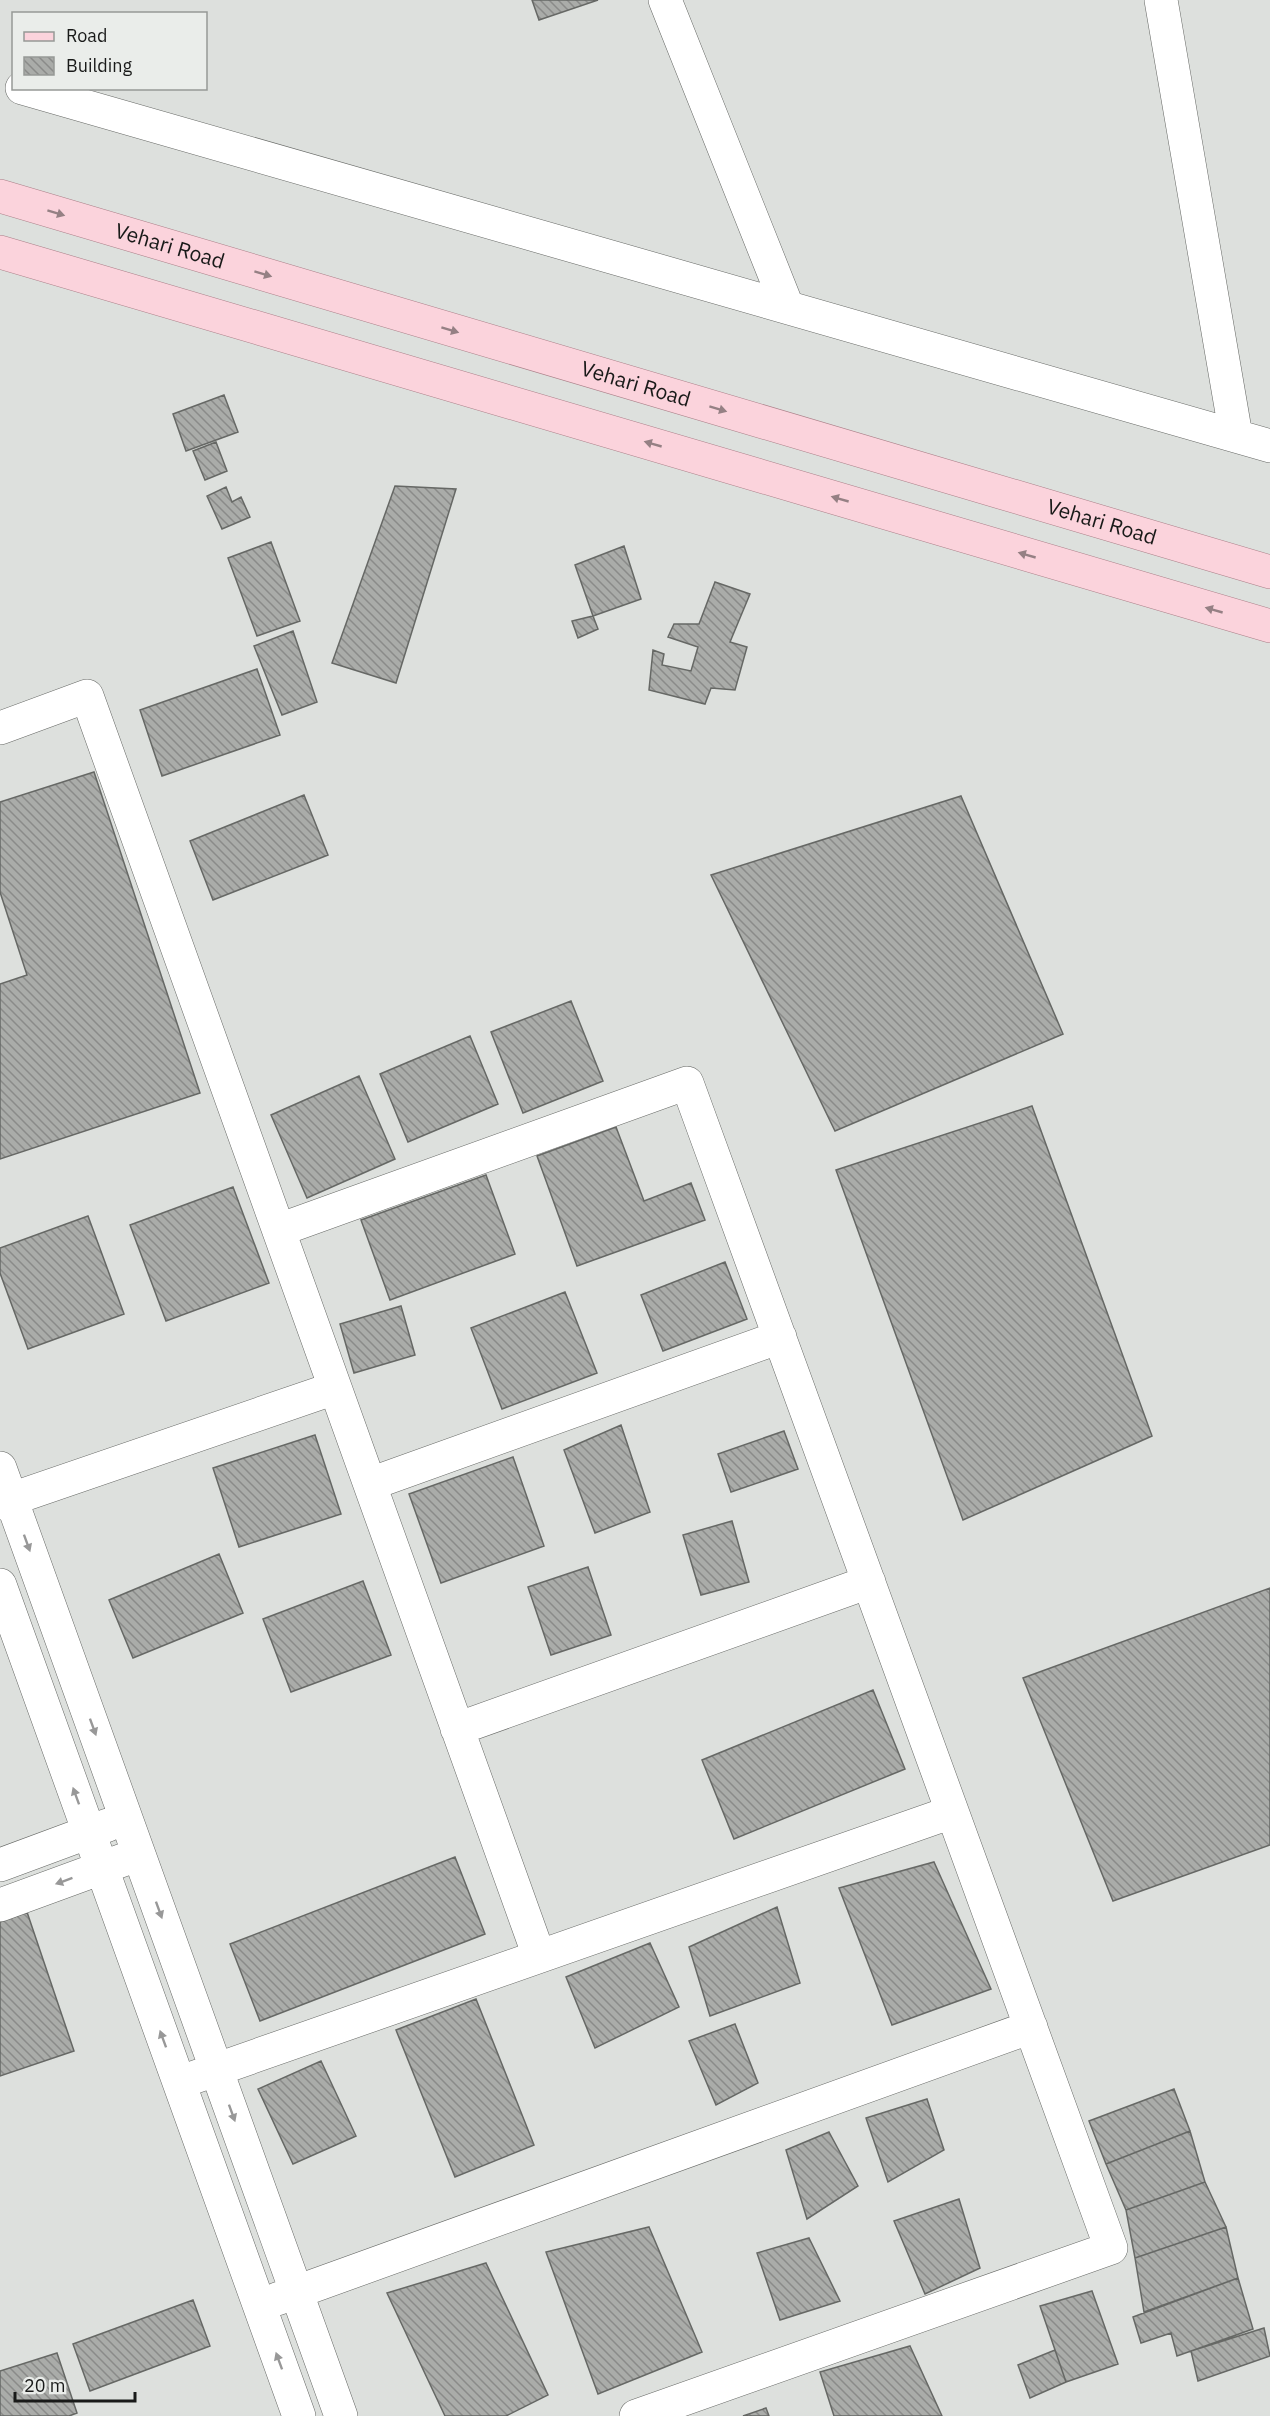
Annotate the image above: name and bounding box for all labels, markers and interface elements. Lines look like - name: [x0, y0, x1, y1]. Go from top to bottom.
- legend: [12, 12, 207, 90]
- text: Road: [66, 24, 107, 47]
- text: Building: [66, 54, 133, 77]
- one-way arrow: [47, 209, 65, 218]
- street label: Vehari Road: [112, 216, 228, 275]
- one-way arrow: [254, 270, 272, 279]
- one-way arrow: [441, 325, 459, 335]
- street label: Vehari Road: [578, 354, 694, 413]
- one-way arrow: [709, 405, 727, 414]
- one-way arrow: [644, 439, 662, 448]
- street label: Vehari Road: [1044, 492, 1160, 551]
- one-way arrow: [831, 494, 849, 503]
- one-way arrow: [1018, 550, 1036, 559]
- one-way arrow: [1205, 605, 1223, 614]
- one-way arrow: [23, 1534, 32, 1552]
- one-way arrow: [88, 1718, 98, 1736]
- one-way arrow: [71, 1787, 81, 1805]
- one-way arrow: [55, 1877, 73, 1887]
- one-way arrow: [154, 1901, 164, 1919]
- one-way arrow: [158, 2030, 168, 2048]
- one-way arrow: [227, 2105, 237, 2123]
- one-way arrow: [274, 2352, 284, 2370]
- scale bar: [15, 2365, 135, 2403]
- text: 20 m: [24, 2374, 66, 2397]

